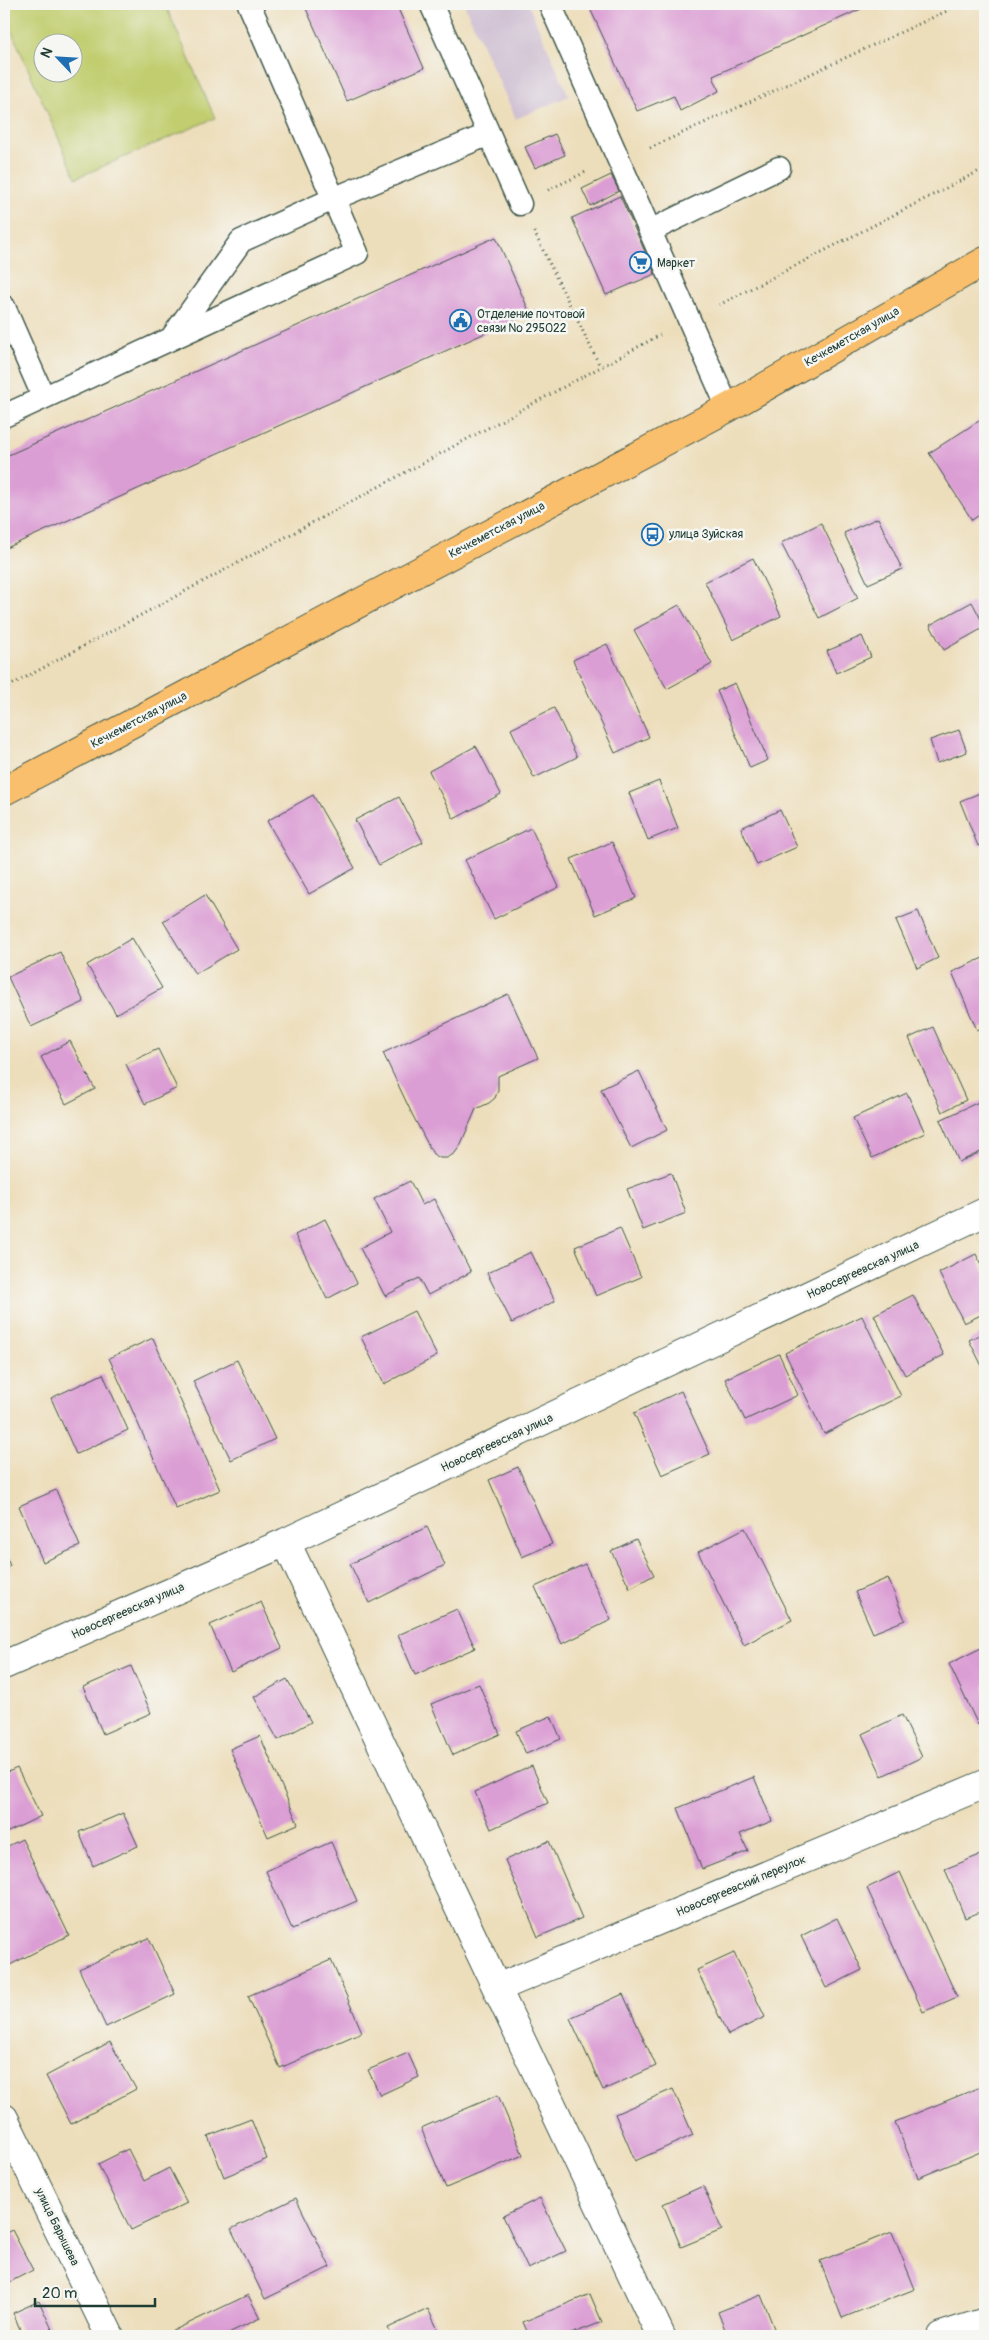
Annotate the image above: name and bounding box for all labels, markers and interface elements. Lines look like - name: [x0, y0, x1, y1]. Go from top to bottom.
- north arrow: [32, 32, 82, 82]
- text: N: [37, 45, 56, 61]
- supermarket icon: Маркет: [629, 251, 653, 275]
- place label: Маркет: [657, 256, 695, 271]
- street label: Кечкеметская улица: [802, 304, 902, 370]
- place label: Отделение почтовой связи № 295022: [477, 307, 585, 336]
- public building icon: Отделение почтовой связи № 295022: [449, 309, 473, 333]
- street label: Кечкеметская улица: [446, 498, 548, 562]
- bus stop icon: улица Зуйская: [641, 522, 665, 546]
- place label: улица Зуйская: [668, 527, 743, 542]
- street label: Кечкеметская улица: [88, 688, 190, 752]
- street label: Новосергеевская улица: [805, 1237, 922, 1303]
- street label: Новосергеевская улица: [439, 1410, 556, 1476]
- street label: Новосергеевская улица: [69, 1579, 187, 1643]
- street label: Новосергеевский переулок: [674, 1852, 808, 1920]
- street label: улица Барышева: [31, 2185, 82, 2269]
- scale bar: [35, 2275, 155, 2307]
- text: 20 m: [42, 2284, 77, 2303]

